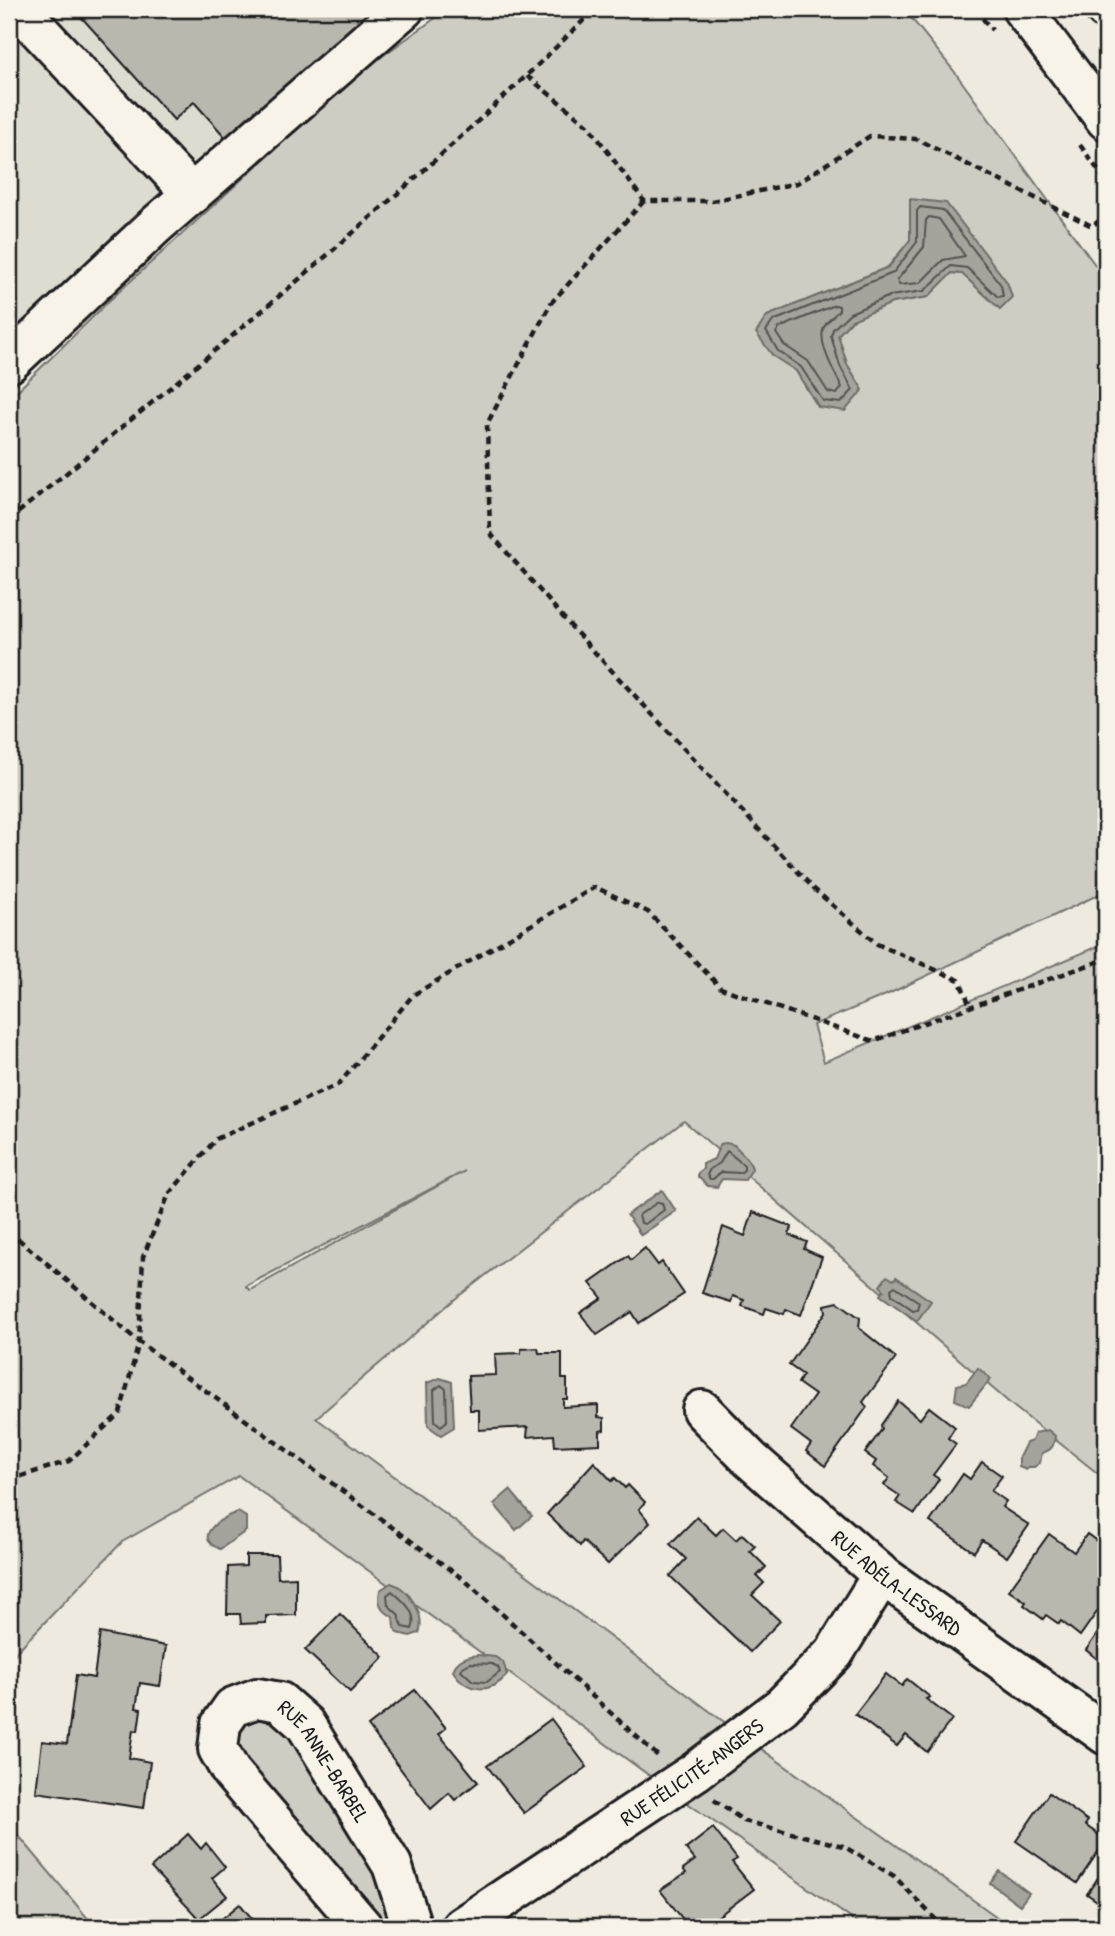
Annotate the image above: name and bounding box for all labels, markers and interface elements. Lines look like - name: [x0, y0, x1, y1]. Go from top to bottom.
- street label: RUE ADÉLA-LESSARD: [826, 1523, 968, 1642]
- street label: RUE ANNE-BARBEL: [272, 1692, 377, 1828]
- street label: RUE FÉLICITÉ-ANGERS: [614, 1711, 769, 1832]

